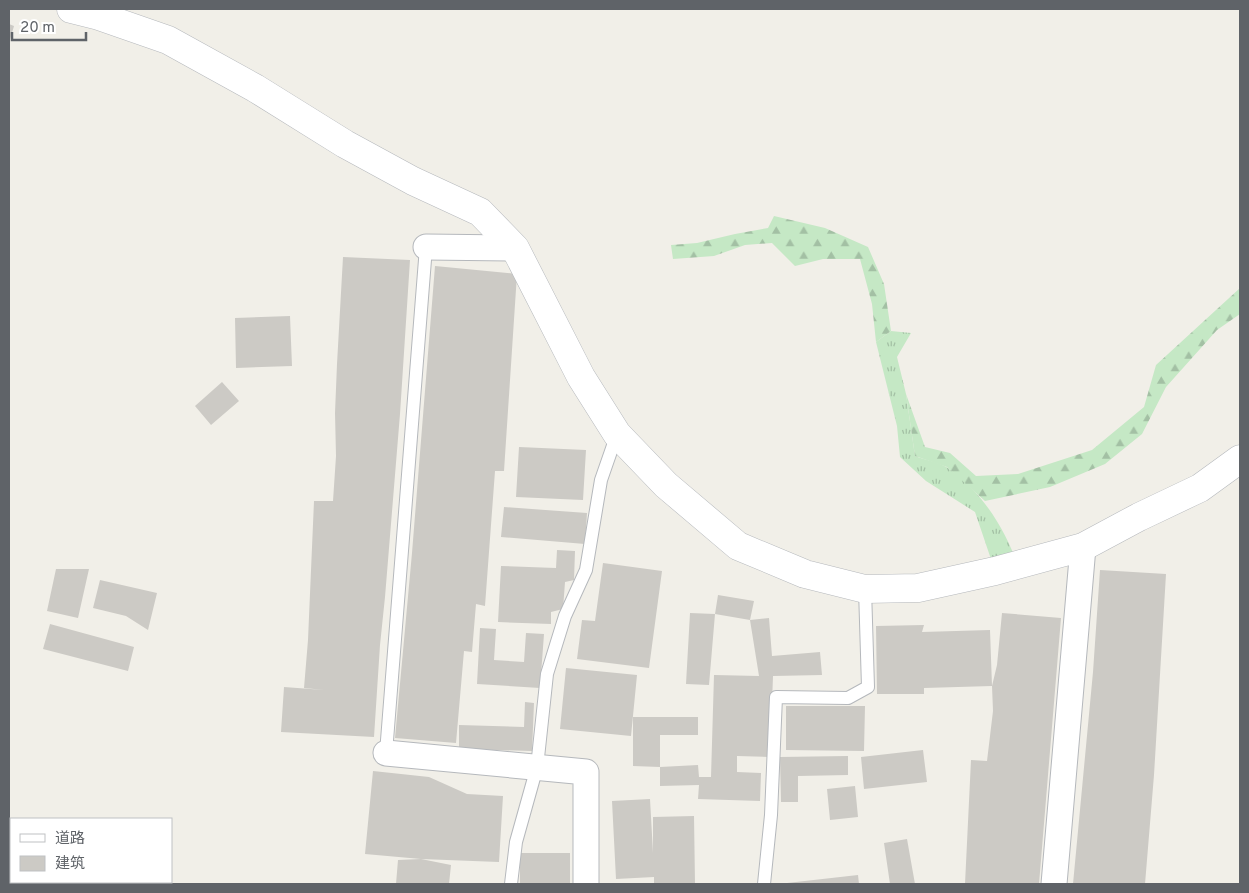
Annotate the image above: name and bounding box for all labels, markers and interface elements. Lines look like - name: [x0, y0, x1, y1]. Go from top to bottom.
- scale bar: [12, 10, 86, 42]
- text: 20 m: [20, 19, 55, 38]
- legend: [10, 818, 172, 883]
- text: 道路: [55, 830, 85, 849]
- text: 建筑: [55, 855, 85, 874]

